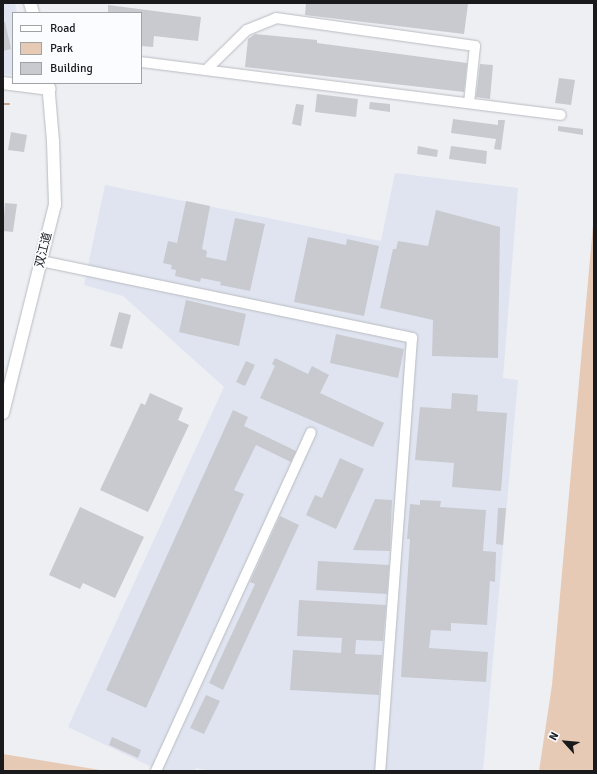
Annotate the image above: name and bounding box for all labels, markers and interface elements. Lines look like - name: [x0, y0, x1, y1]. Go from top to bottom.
- legend: [12, 12, 142, 84]
- text: Road: [50, 21, 76, 36]
- text: Park: [50, 41, 73, 56]
- text: Building: [50, 61, 93, 76]
- street label: 双江道: [33, 231, 55, 269]
- north arrow: [545, 722, 585, 762]
- text: N: [546, 730, 561, 743]

